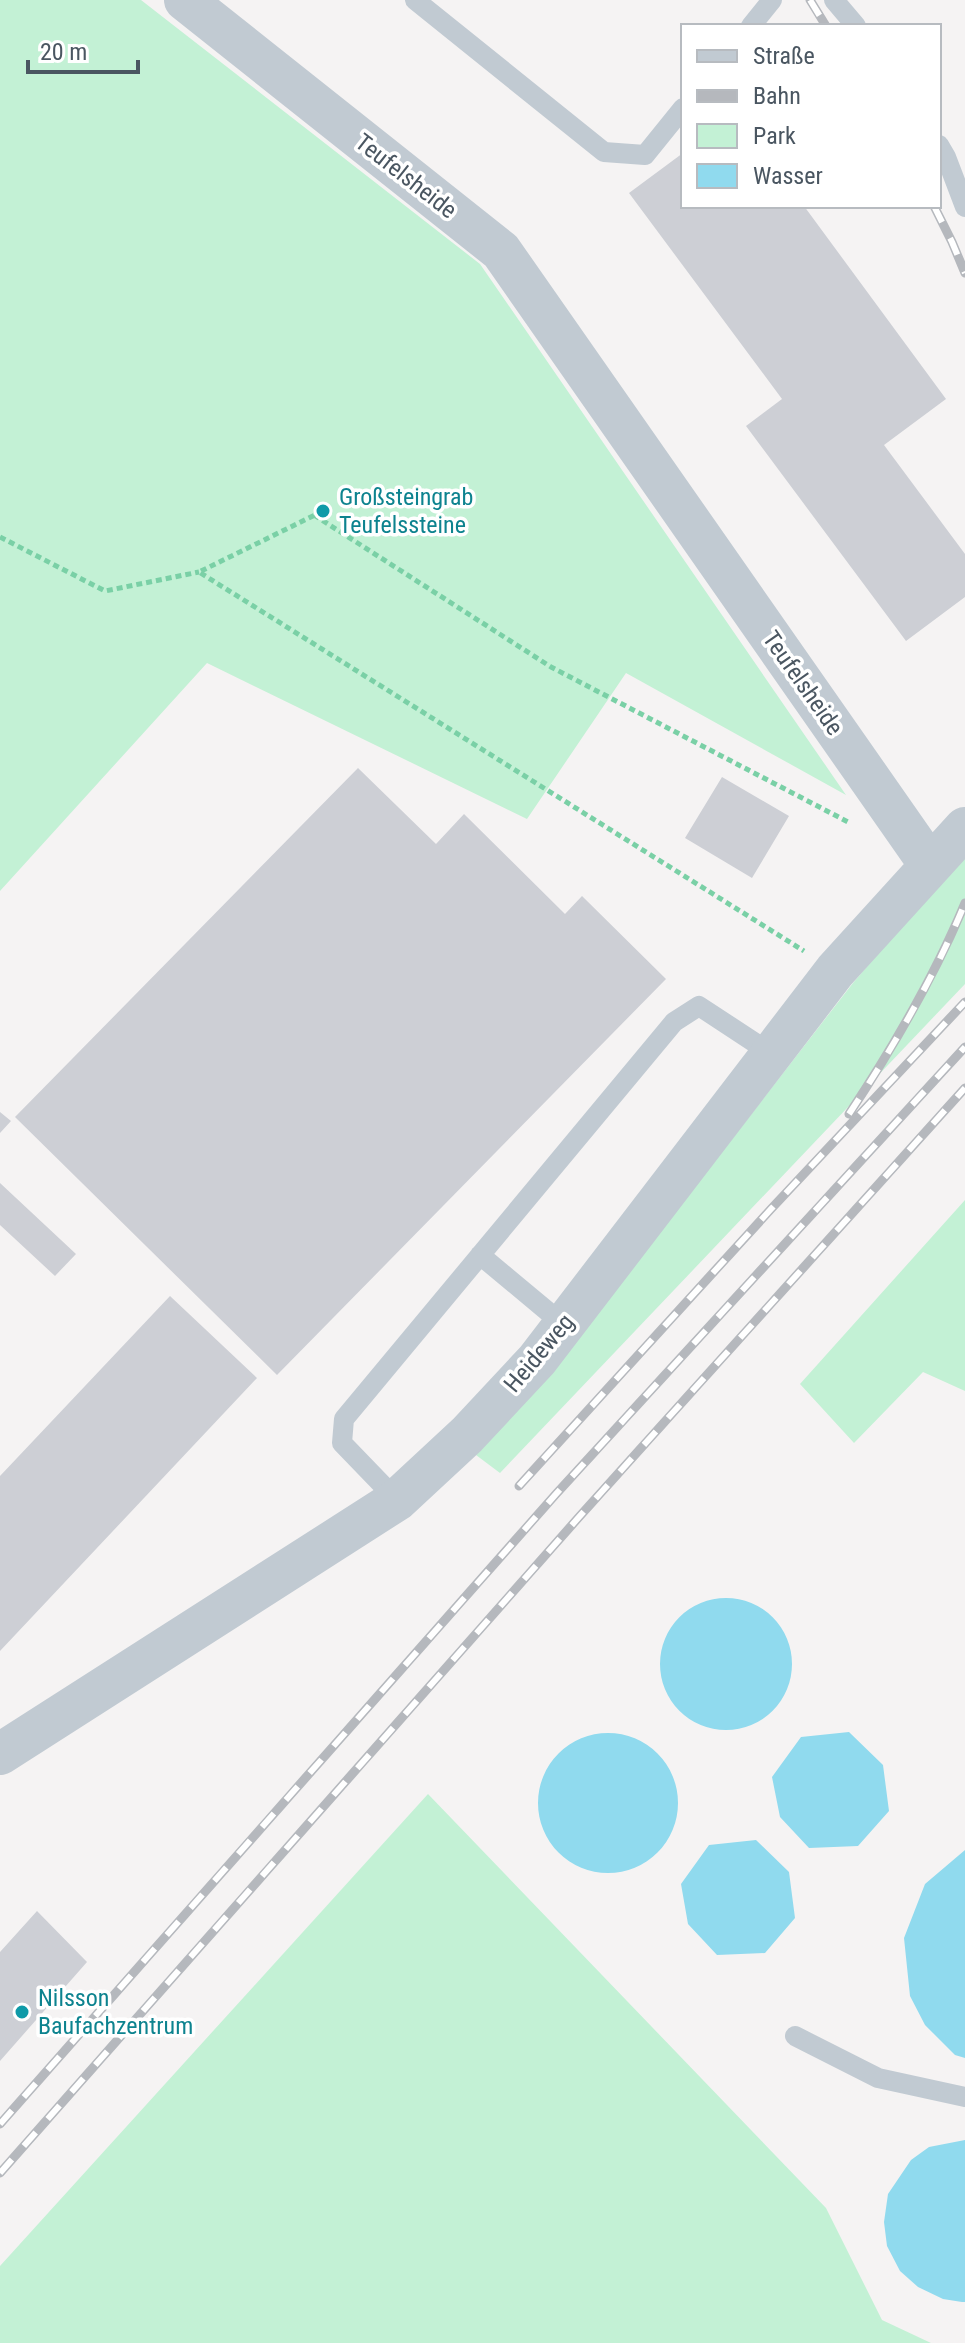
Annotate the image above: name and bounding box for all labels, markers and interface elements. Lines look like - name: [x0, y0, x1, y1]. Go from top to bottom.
- scale bar: [28, 24, 138, 74]
- legend: [681, 24, 941, 208]
- text: 20 m: [40, 38, 87, 66]
- text: Straße: [753, 42, 815, 70]
- text: Bahn: [753, 82, 801, 110]
- text: Park: [753, 122, 796, 150]
- street label: Teufelsheide: [350, 128, 462, 224]
- text: Wasser: [753, 162, 823, 190]
- place label: Großsteingrab Teufelssteine: [339, 483, 473, 539]
- marker: Großsteingrab Teufelssteine: [314, 502, 332, 520]
- street label: Teufelsheide: [757, 626, 849, 740]
- street label: Heideweg: [498, 1308, 580, 1398]
- place label: Nilsson Baufachzentrum: [38, 1984, 193, 2040]
- marker: Nilsson Baufachzentrum: [13, 2003, 31, 2021]

